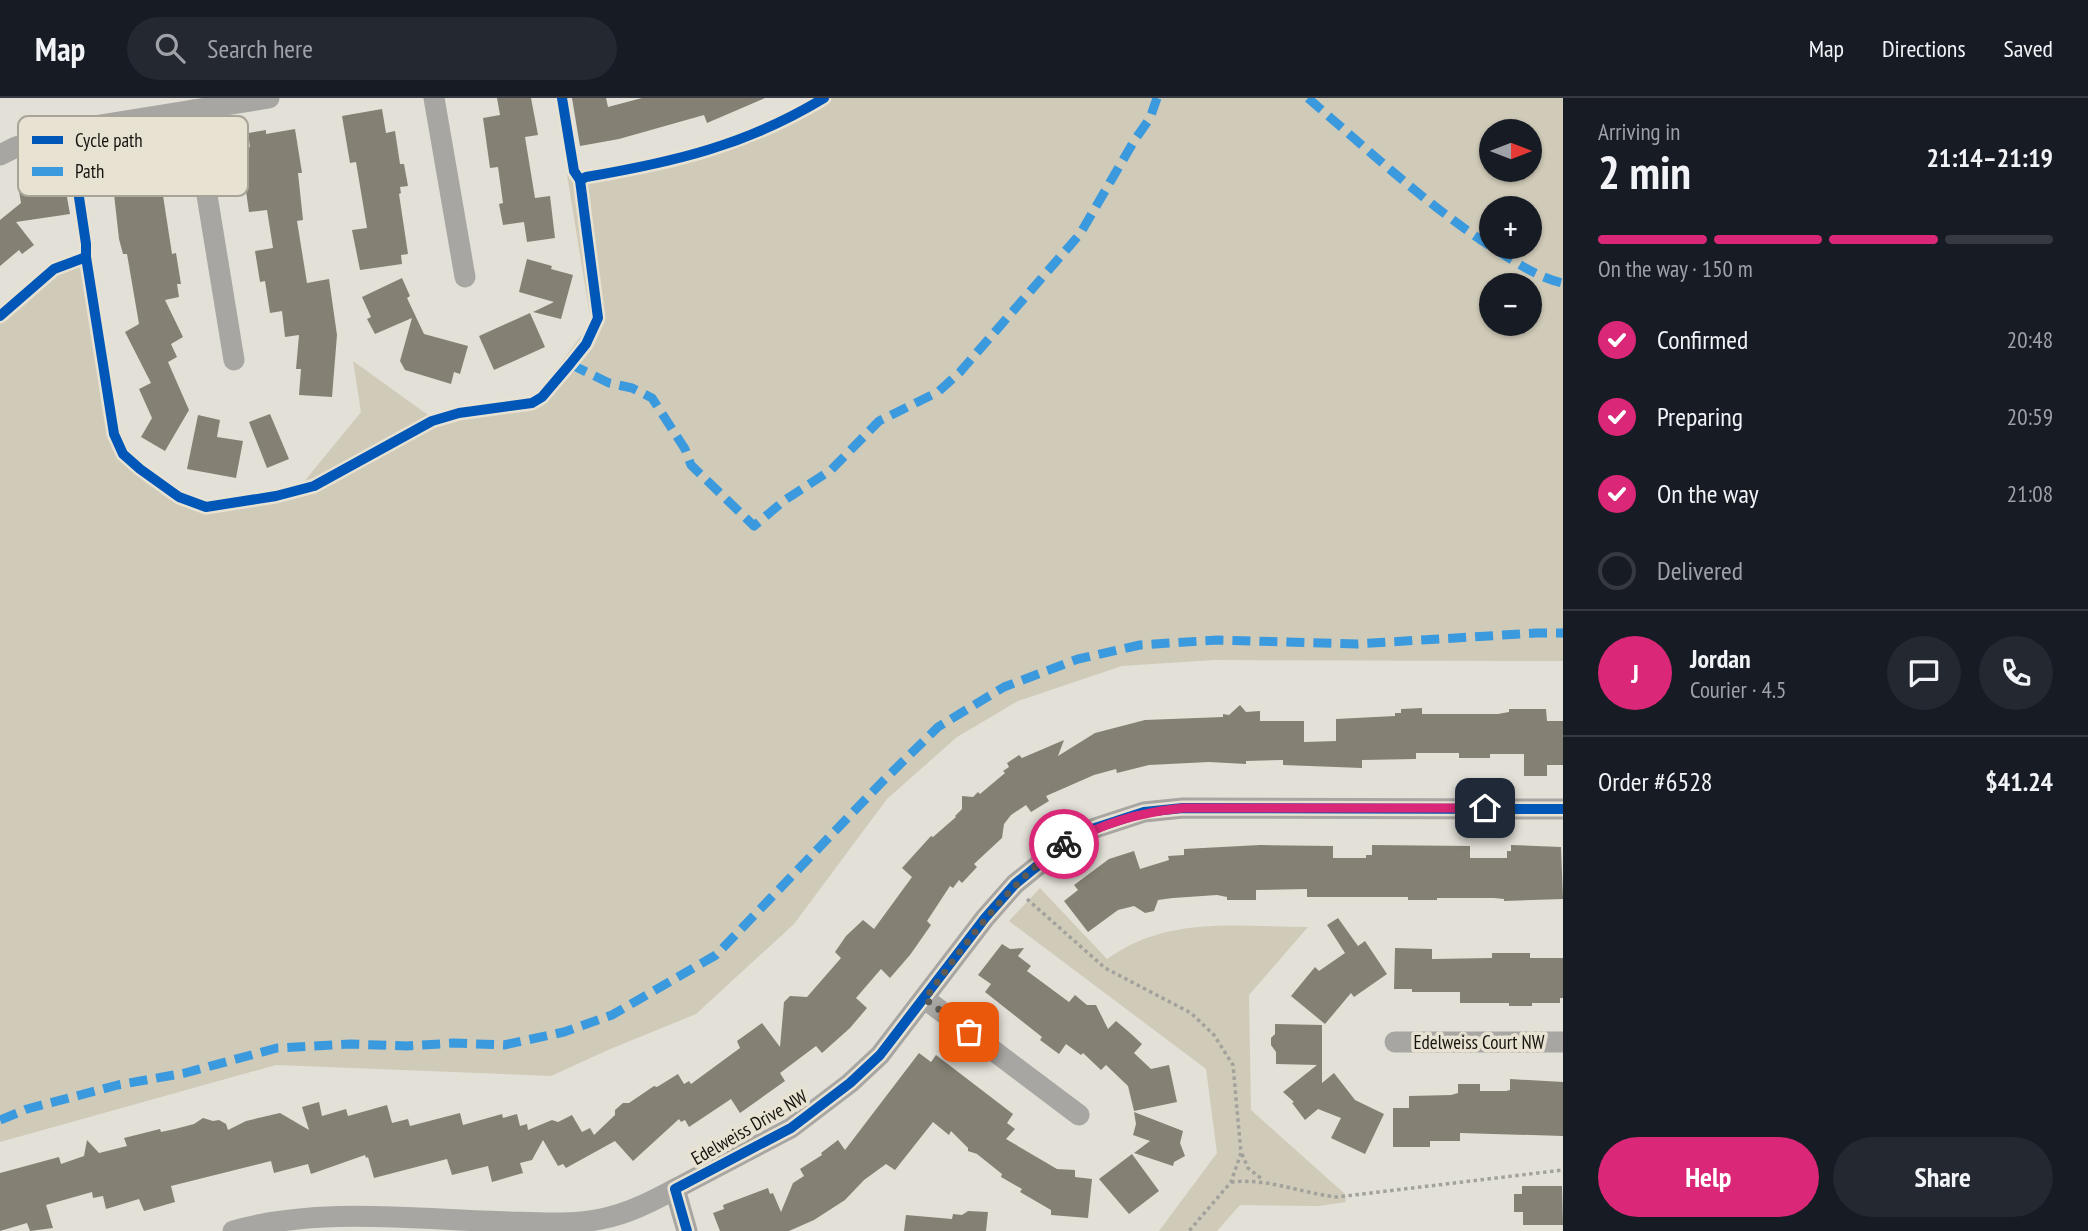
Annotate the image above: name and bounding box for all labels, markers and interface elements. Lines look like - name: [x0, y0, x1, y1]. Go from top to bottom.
- search box: [127, 17, 617, 80]
- text: Map: [35, 27, 85, 70]
- icon: search: [151, 29, 189, 67]
- text: Search here: [207, 32, 313, 65]
- text: Map: [1809, 33, 1844, 64]
- text: Directions: [1882, 33, 1966, 64]
- text: Saved: [2004, 33, 2053, 64]
- legend: [18, 116, 248, 196]
- text: Arriving in: [1598, 117, 1680, 146]
- north arrow: [1479, 119, 1542, 182]
- map controls: [1479, 119, 1542, 336]
- text: Cycle path: [75, 128, 143, 152]
- text: 21:14–21:19: [1926, 141, 2053, 174]
- text: 2 min: [1598, 142, 1691, 202]
- text: Path: [75, 159, 104, 183]
- button: +: [1479, 196, 1542, 259]
- text: On the way · 150 m: [1598, 254, 1753, 283]
- button: −: [1479, 273, 1542, 336]
- icon: check: [1598, 321, 1636, 359]
- text: Confirmed: [1657, 323, 1748, 356]
- text: 20:48: [2007, 325, 2053, 354]
- icon: check: [1598, 398, 1636, 436]
- text: Preparing: [1657, 400, 1743, 433]
- text: 20:59: [2007, 402, 2053, 431]
- icon: check: [1598, 475, 1636, 513]
- text: On the way: [1657, 477, 1759, 510]
- text: 21:08: [2007, 479, 2053, 508]
- text: Delivered: [1657, 554, 1743, 587]
- button: chat: [1887, 636, 1961, 710]
- button: phone: [1979, 636, 2053, 710]
- text: Jordan: [1690, 642, 1751, 675]
- text: J: [1631, 657, 1639, 690]
- text: Courier · 4.5: [1690, 675, 1786, 704]
- text: Order #6528: [1598, 765, 1713, 798]
- text: $41.24: [1985, 765, 2053, 798]
- pin: [1455, 778, 1515, 838]
- icon: home: [1466, 789, 1504, 827]
- courier: [1029, 809, 1099, 879]
- icon: bike: [1045, 825, 1083, 863]
- pin: [939, 1002, 999, 1062]
- icon: bag: [950, 1013, 988, 1051]
- street label: Edelweiss Court NW: [1413, 1030, 1545, 1054]
- street label: Edelweiss Drive NW: [687, 1084, 812, 1170]
- button: Help: [1598, 1137, 1819, 1217]
- button: Share: [1833, 1137, 2053, 1217]

